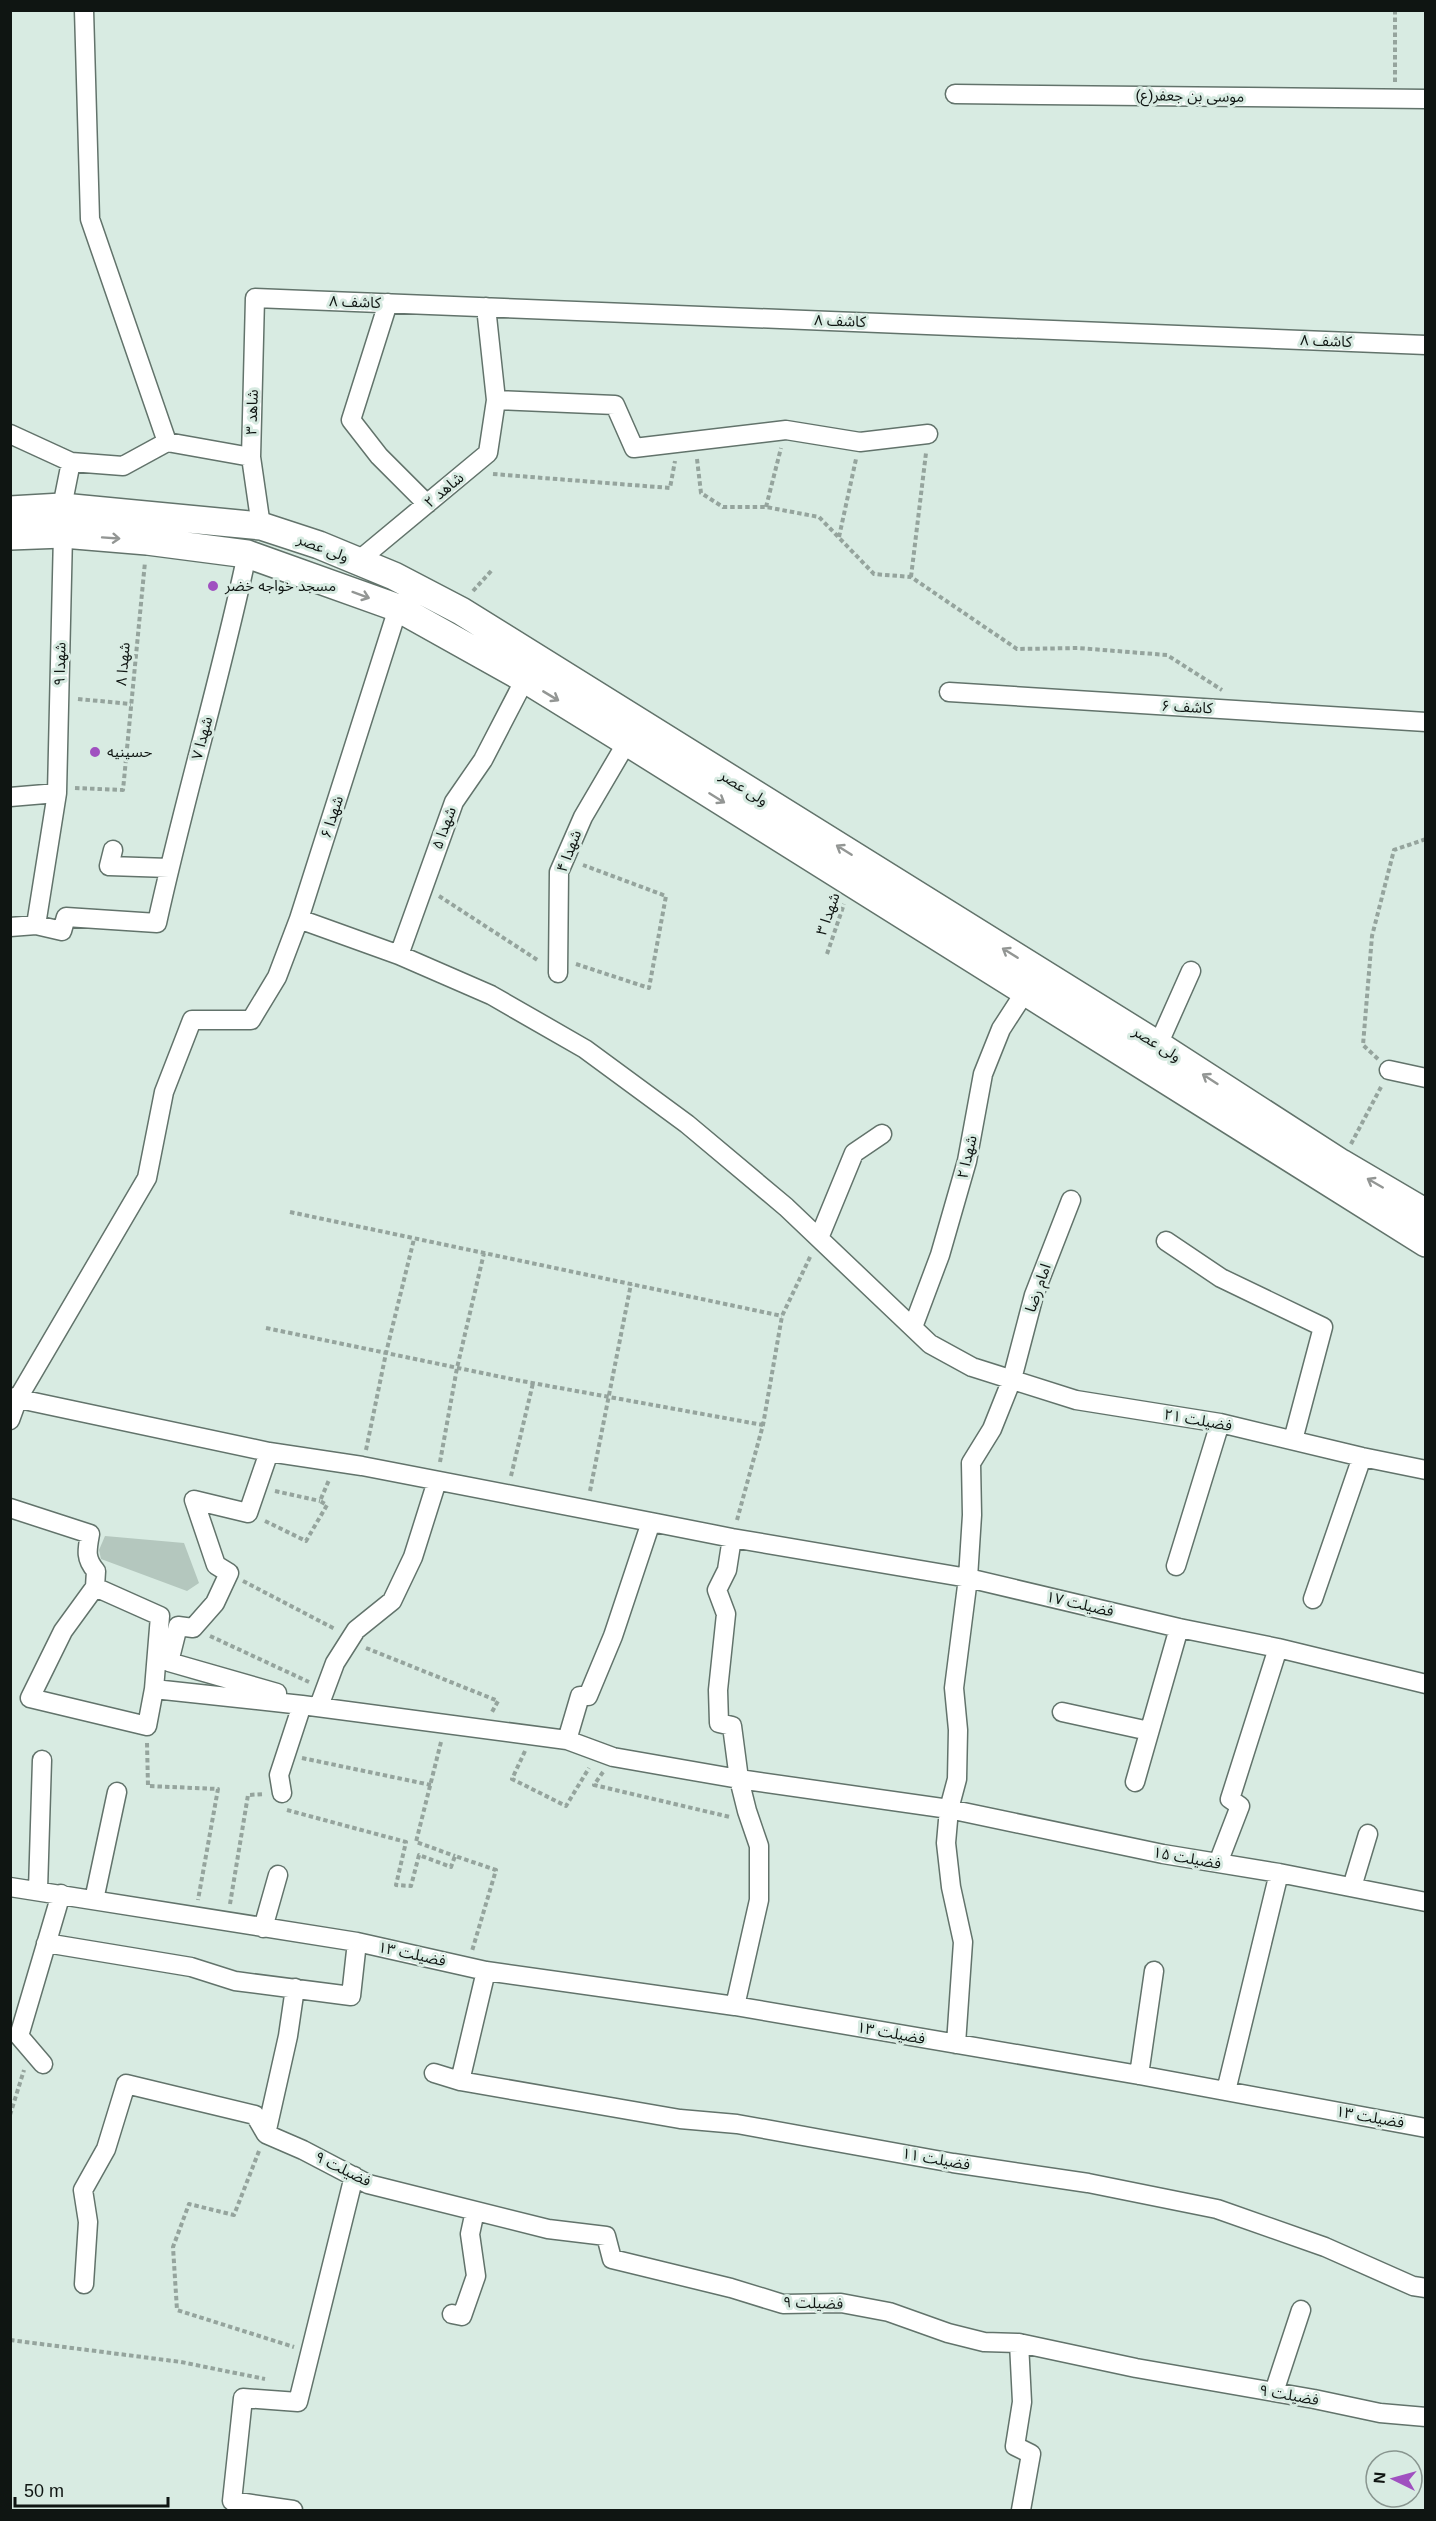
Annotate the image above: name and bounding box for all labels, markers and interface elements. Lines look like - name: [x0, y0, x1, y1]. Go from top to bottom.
- street label: موسی بن جعفر(ع): [1135, 86, 1244, 109]
- street label: کاشف ۸: [329, 292, 382, 311]
- street label: کاشف ۸: [814, 311, 867, 330]
- street label: کاشف ۸: [1300, 331, 1353, 350]
- street label: شاهد ۳: [242, 389, 261, 435]
- street label: شاهد ۲: [421, 468, 467, 511]
- street label: ولی عصر: [294, 530, 351, 566]
- one-way arrow: [100, 533, 120, 544]
- place label: مسجد خواجه خضر: [224, 577, 336, 595]
- marker: مسجد خواجه خضر: [206, 579, 220, 593]
- one-way arrow: [351, 590, 370, 601]
- street label: شهدا ۸: [112, 641, 134, 687]
- street label: شهدا ۹: [51, 642, 69, 686]
- one-way arrow: [542, 690, 559, 702]
- street label: کاشف ۶: [1161, 697, 1214, 716]
- street label: شهدا ۷: [188, 714, 216, 761]
- place label: حسینیه: [107, 743, 152, 760]
- marker: حسینیه: [88, 745, 102, 759]
- street label: ولی عصر: [716, 766, 771, 810]
- one-way arrow: [708, 792, 725, 804]
- street label: شهدا ۶: [317, 793, 347, 841]
- street label: شهدا ۵: [428, 804, 460, 852]
- street label: شهدا ۴: [553, 827, 585, 875]
- one-way arrow: [836, 843, 853, 855]
- street label: شهدا ۳: [812, 890, 844, 938]
- one-way arrow: [1001, 946, 1018, 959]
- street label: ولی عصر: [1129, 1022, 1184, 1066]
- one-way arrow: [1202, 1072, 1219, 1085]
- street label: شهدا ۲: [953, 1133, 981, 1180]
- one-way arrow: [1367, 1177, 1384, 1189]
- street label: امام رضا: [1021, 1261, 1057, 1315]
- street label: فضیلت ۲۱: [1163, 1405, 1234, 1434]
- street label: فضیلت ۱۷: [1045, 1587, 1116, 1620]
- street label: فضیلت ۱۵: [1152, 1843, 1223, 1872]
- street label: فضیلت ۱۳: [377, 1938, 448, 1969]
- street label: فضیلت ۱۳: [856, 2018, 927, 2047]
- street label: فضیلت ۱۳: [1335, 2102, 1406, 2131]
- street label: فضیلت ۱۱: [901, 2144, 972, 2173]
- street label: فضیلت ۹: [312, 2148, 374, 2190]
- street label: فضیلت ۹: [783, 2293, 844, 2312]
- street label: فضیلت ۹: [1258, 2381, 1320, 2408]
- north arrow: [1364, 2449, 1424, 2509]
- scale bar: [15, 2470, 168, 2508]
- text: N: [1371, 2471, 1389, 2484]
- text: 50 m: [24, 2481, 64, 2501]

